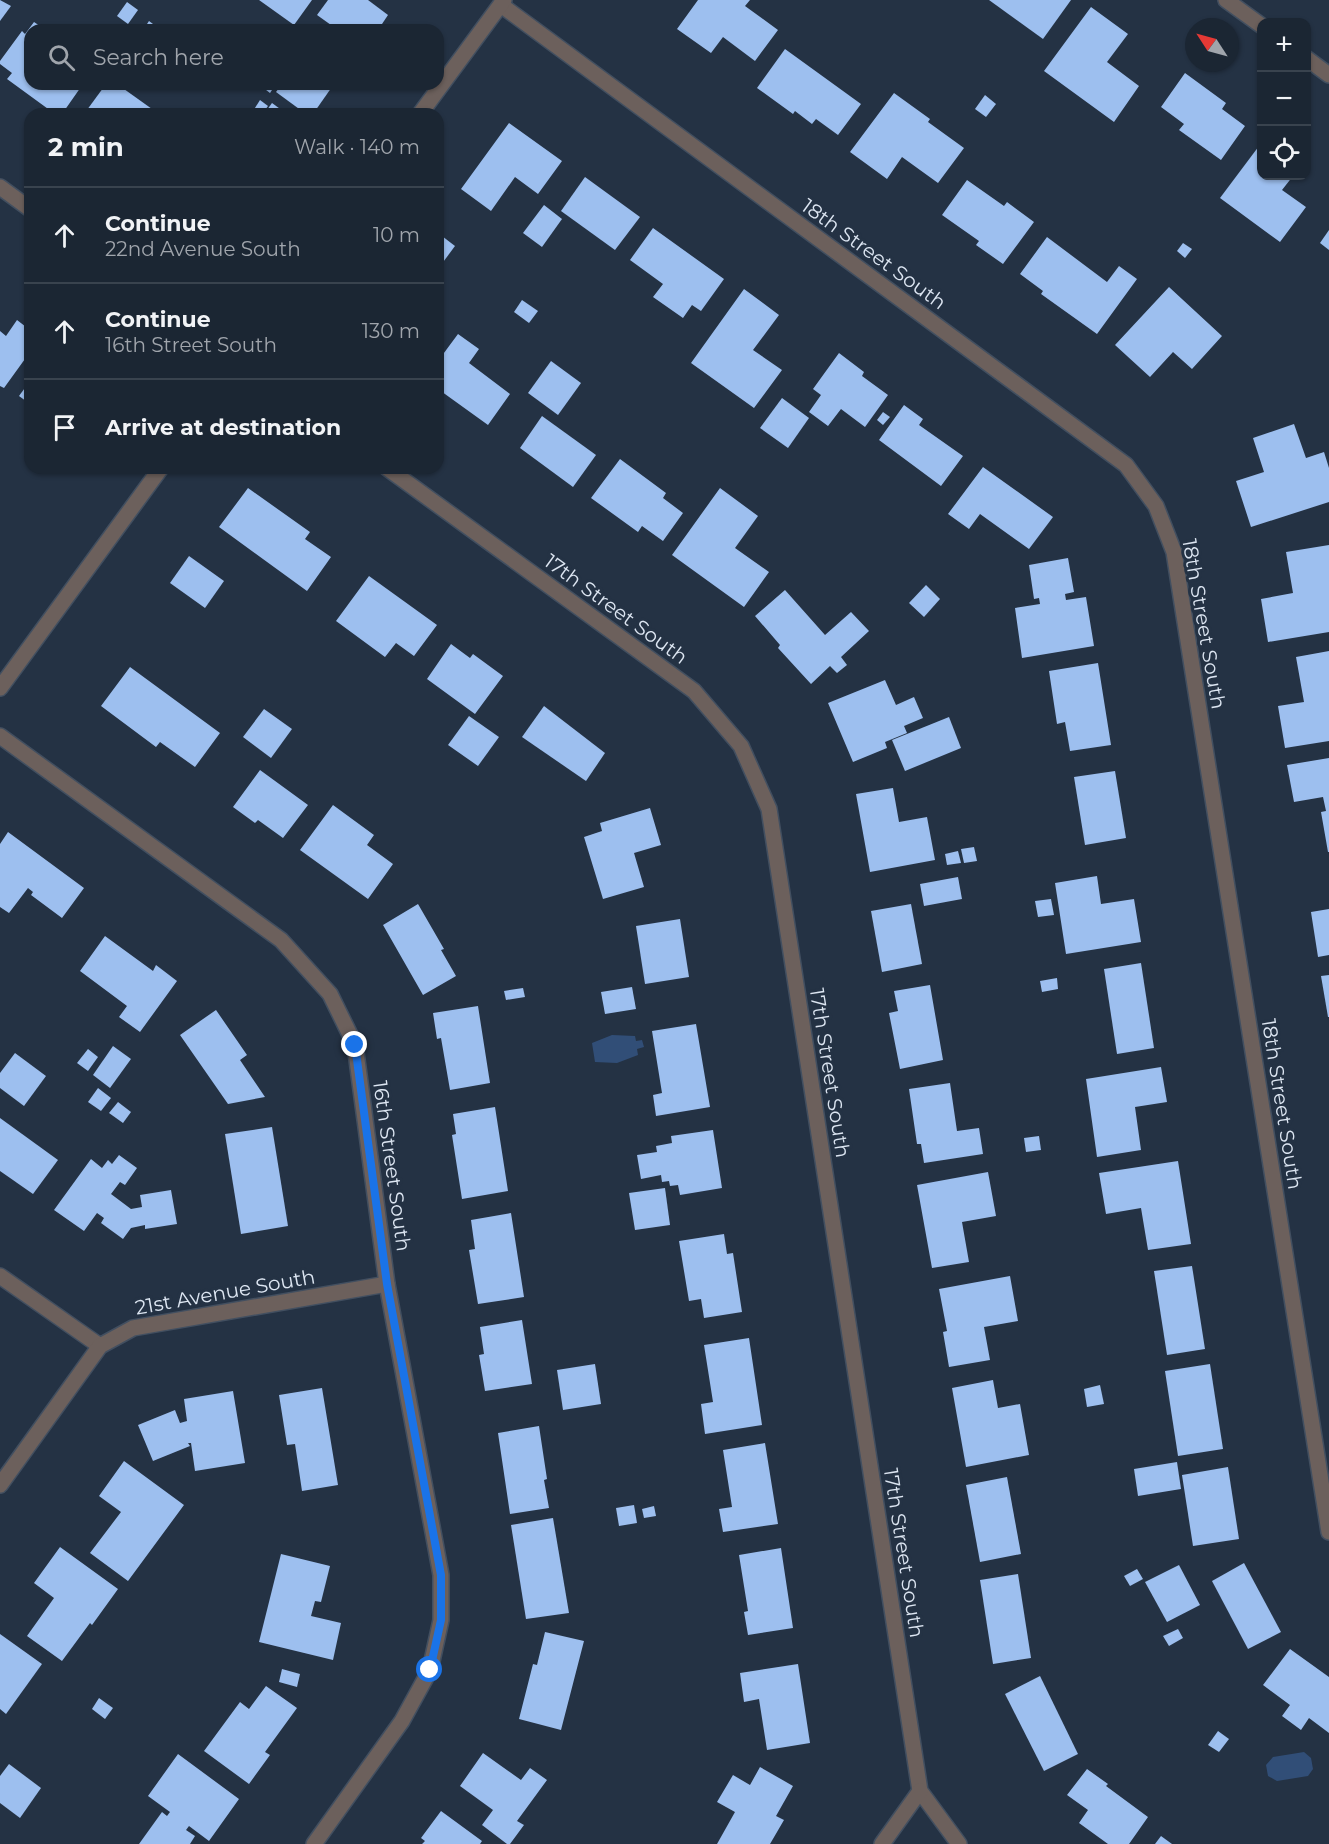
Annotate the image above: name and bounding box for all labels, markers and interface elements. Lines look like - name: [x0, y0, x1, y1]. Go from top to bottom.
- north arrow: [1185, 18, 1239, 72]
- map controls: [1257, 18, 1311, 180]
- button: +: [1257, 18, 1311, 72]
- search box: [24, 24, 444, 90]
- icon: search: [45, 41, 78, 74]
- text: Search here: [93, 44, 224, 71]
- button: −: [1257, 72, 1311, 126]
- button: locate: [1257, 126, 1311, 180]
- text: 2 min: [48, 131, 124, 163]
- text: Walk · 140 m: [294, 135, 420, 159]
- street label: 18th Street South: [797, 194, 951, 314]
- text: Continue: [105, 210, 211, 237]
- icon: ahead: [48, 219, 81, 252]
- text: 10 m: [373, 223, 420, 247]
- text: 22nd Avenue South: [105, 237, 301, 261]
- text: Continue: [105, 306, 211, 333]
- icon: ahead: [48, 315, 81, 348]
- text: 130 m: [362, 319, 420, 343]
- text: 16th Street South: [105, 333, 277, 357]
- icon: arrive: [48, 411, 81, 444]
- text: Arrive at destination: [105, 414, 341, 441]
- street label: 18th Street South: [1177, 537, 1231, 711]
- street label: 17th Street South: [540, 549, 692, 669]
- street label: 17th Street South: [805, 987, 855, 1159]
- street label: 18th Street South: [1257, 1017, 1307, 1191]
- route end: [341, 1031, 367, 1057]
- street label: 16th Street South: [368, 1079, 416, 1253]
- street label: 21st Avenue South: [133, 1264, 317, 1320]
- street label: 17th Street South: [879, 1467, 929, 1639]
- route start: [416, 1656, 442, 1682]

